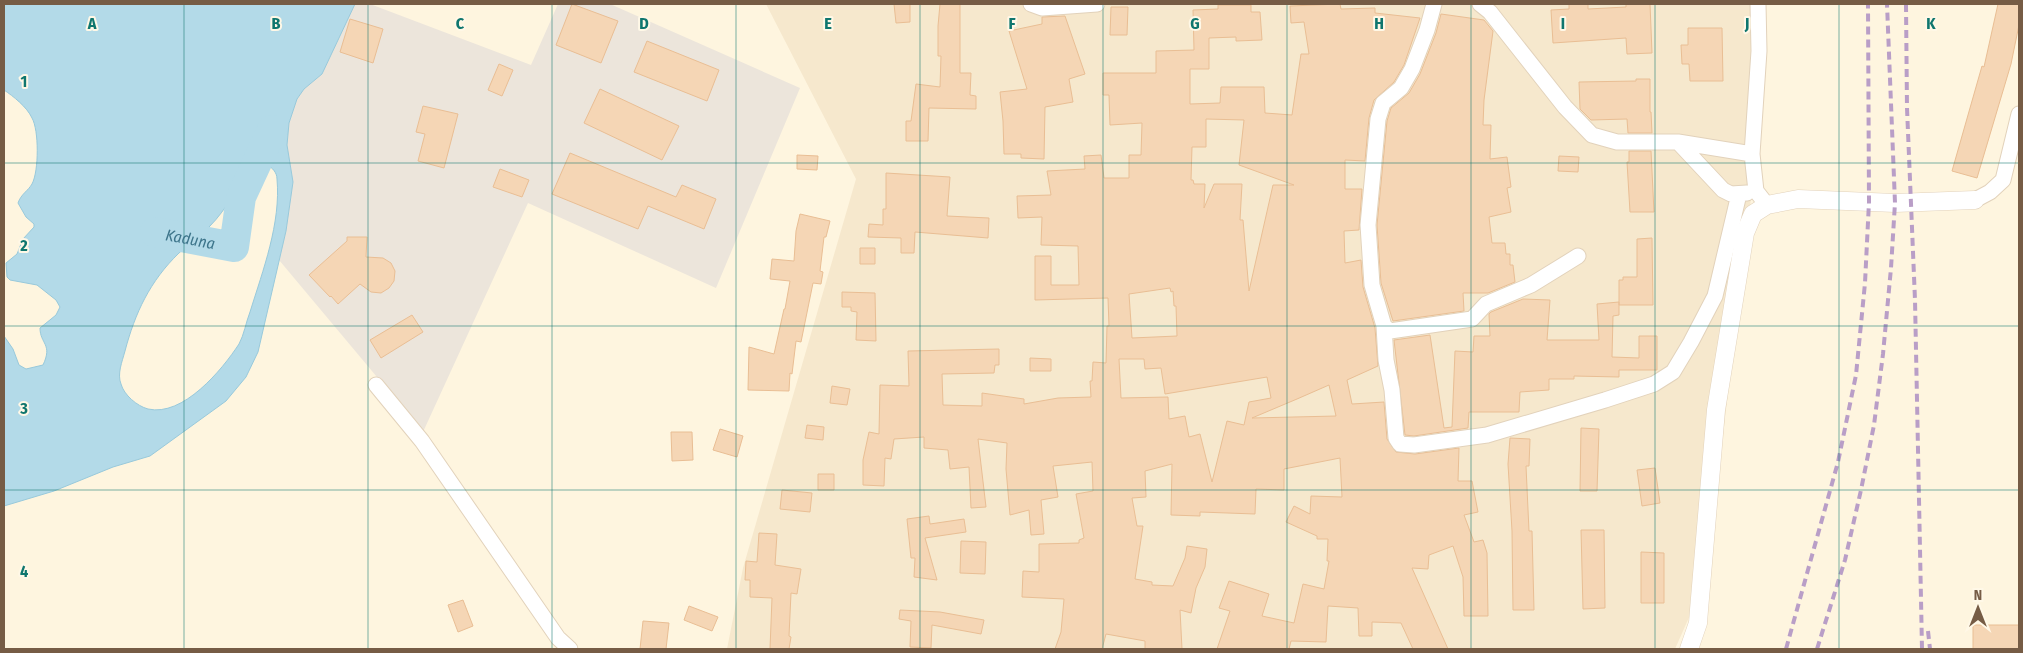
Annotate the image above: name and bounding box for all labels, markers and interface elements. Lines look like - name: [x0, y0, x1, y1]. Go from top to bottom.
- text: A: [87, 14, 97, 33]
- text: B: [272, 14, 281, 33]
- text: C: [456, 14, 465, 33]
- text: D: [639, 14, 649, 33]
- text: E: [824, 14, 832, 33]
- text: F: [1008, 14, 1016, 33]
- text: G: [1190, 14, 1200, 33]
- text: H: [1374, 14, 1384, 33]
- text: I: [1561, 14, 1565, 33]
- text: J: [1744, 14, 1749, 33]
- text: K: [1926, 14, 1936, 33]
- text: 1: [21, 72, 27, 91]
- water label: Kaduna: [164, 225, 217, 253]
- text: 2: [19, 236, 28, 255]
- text: 3: [19, 399, 28, 418]
- text: 4: [20, 562, 28, 581]
- north arrow: [1953, 583, 2003, 633]
- text: N: [1974, 587, 1982, 604]

